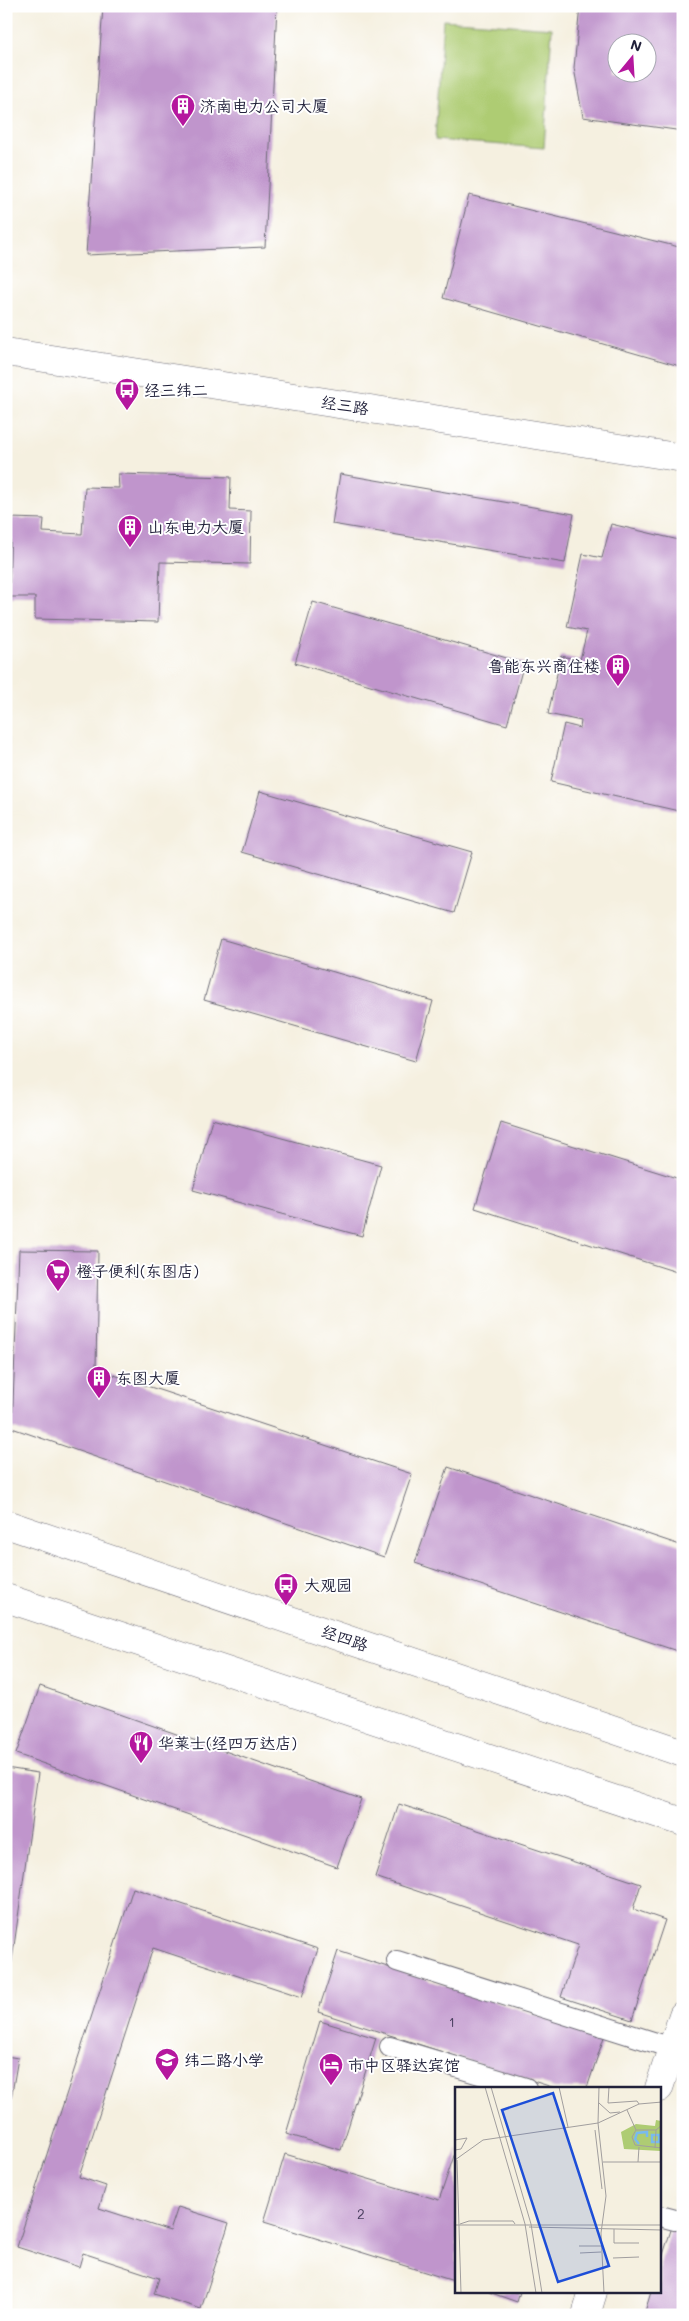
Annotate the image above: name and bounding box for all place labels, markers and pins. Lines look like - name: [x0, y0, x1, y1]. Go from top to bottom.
- building icon: 济南电力公司大厦: [170, 93, 196, 127]
- place label: 济南电力公司大厦: [200, 95, 328, 116]
- bus stop icon: 经三纬二: [114, 377, 140, 411]
- place label: 经三纬二: [144, 379, 208, 400]
- building icon: 山东电力大厦: [117, 514, 143, 548]
- place label: 山东电力大厦: [148, 516, 244, 537]
- building icon: 鲁能东兴商住楼: [605, 653, 631, 687]
- place label: 鲁能东兴商住楼: [488, 655, 600, 676]
- supermarket icon: 橙子便利(东图店): [45, 1258, 71, 1292]
- place label: 橙子便利(东图店): [76, 1260, 199, 1281]
- building icon: 东图大厦: [86, 1365, 112, 1399]
- place label: 东图大厦: [116, 1367, 180, 1388]
- bus stop icon: 大观园: [273, 1572, 299, 1606]
- place label: 大观园: [304, 1574, 352, 1595]
- restaurant icon: 华莱士(经四万达店): [128, 1730, 154, 1764]
- place label: 华莱士(经四万达店): [158, 1732, 297, 1753]
- school or university icon: 纬二路小学: [154, 2047, 180, 2081]
- place label: 纬二路小学: [184, 2049, 264, 2070]
- hotel icon: 市中区驿达宾馆: [318, 2052, 344, 2086]
- place label: 市中区驿达宾馆: [348, 2054, 460, 2075]

